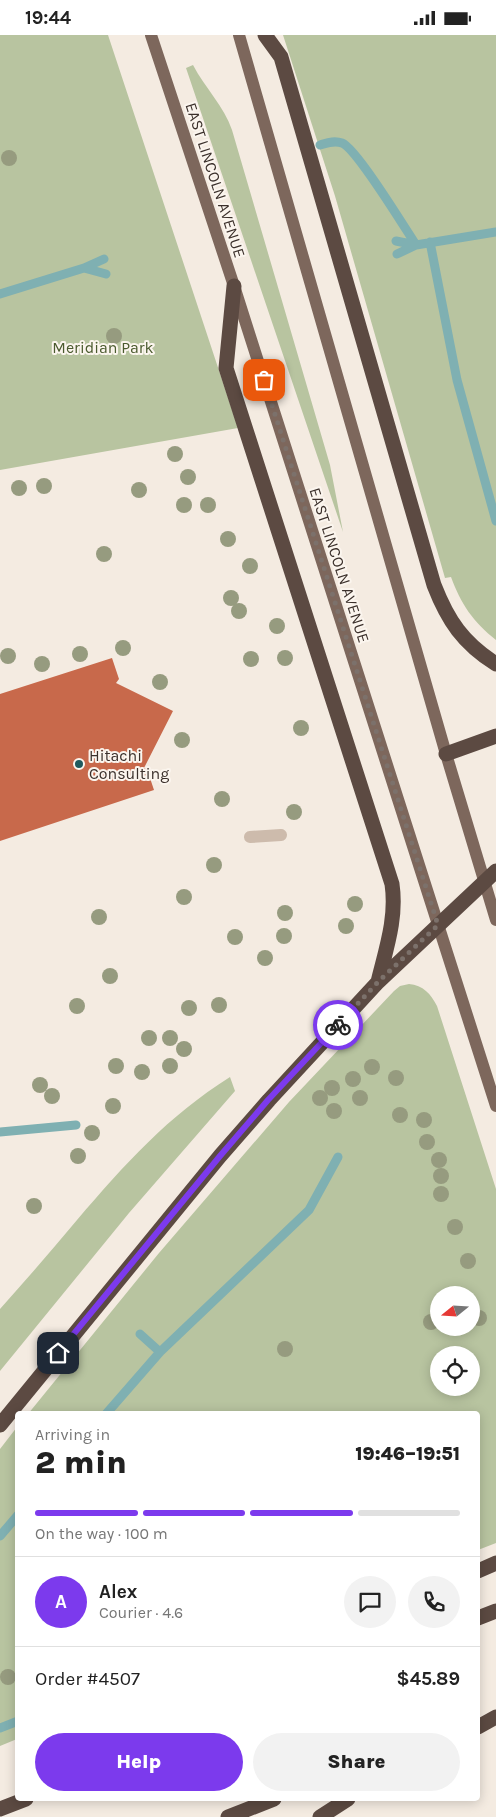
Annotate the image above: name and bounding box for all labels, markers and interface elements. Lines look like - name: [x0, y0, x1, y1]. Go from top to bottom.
- text: 19:44: [25, 7, 71, 29]
- street label: EAST LINCOLN AVENUE: [181, 100, 250, 260]
- park label: Meridian Park: [52, 338, 154, 357]
- pin: [243, 359, 285, 401]
- icon: bag: [250, 366, 278, 394]
- street label: EAST LINCOLN AVENUE: [305, 485, 374, 645]
- place label: Hitachi Consulting: [89, 746, 169, 783]
- marker: Hitachi Consulting: [73, 758, 85, 770]
- courier: [313, 1000, 363, 1050]
- icon: bike: [324, 1011, 352, 1039]
- north arrow: [430, 1286, 480, 1336]
- map controls: [430, 1286, 480, 1396]
- pin: [37, 1332, 79, 1374]
- icon: home: [44, 1339, 72, 1367]
- button: locate: [430, 1346, 480, 1396]
- text: Arriving in: [35, 1425, 110, 1444]
- text: 19:46–19:51: [355, 1443, 460, 1465]
- text: 2 min: [35, 1444, 127, 1481]
- text: On the way · 100 m: [35, 1524, 168, 1543]
- button: chat: [344, 1576, 396, 1628]
- button: phone: [408, 1576, 460, 1628]
- text: Alex: [99, 1581, 137, 1603]
- text: A: [55, 1591, 67, 1613]
- text: Courier · 4.6: [99, 1603, 183, 1622]
- text: Order #4507: [35, 1668, 140, 1690]
- text: $45.89: [397, 1668, 460, 1690]
- button: Help: [35, 1733, 243, 1791]
- button: Share: [253, 1733, 460, 1791]

